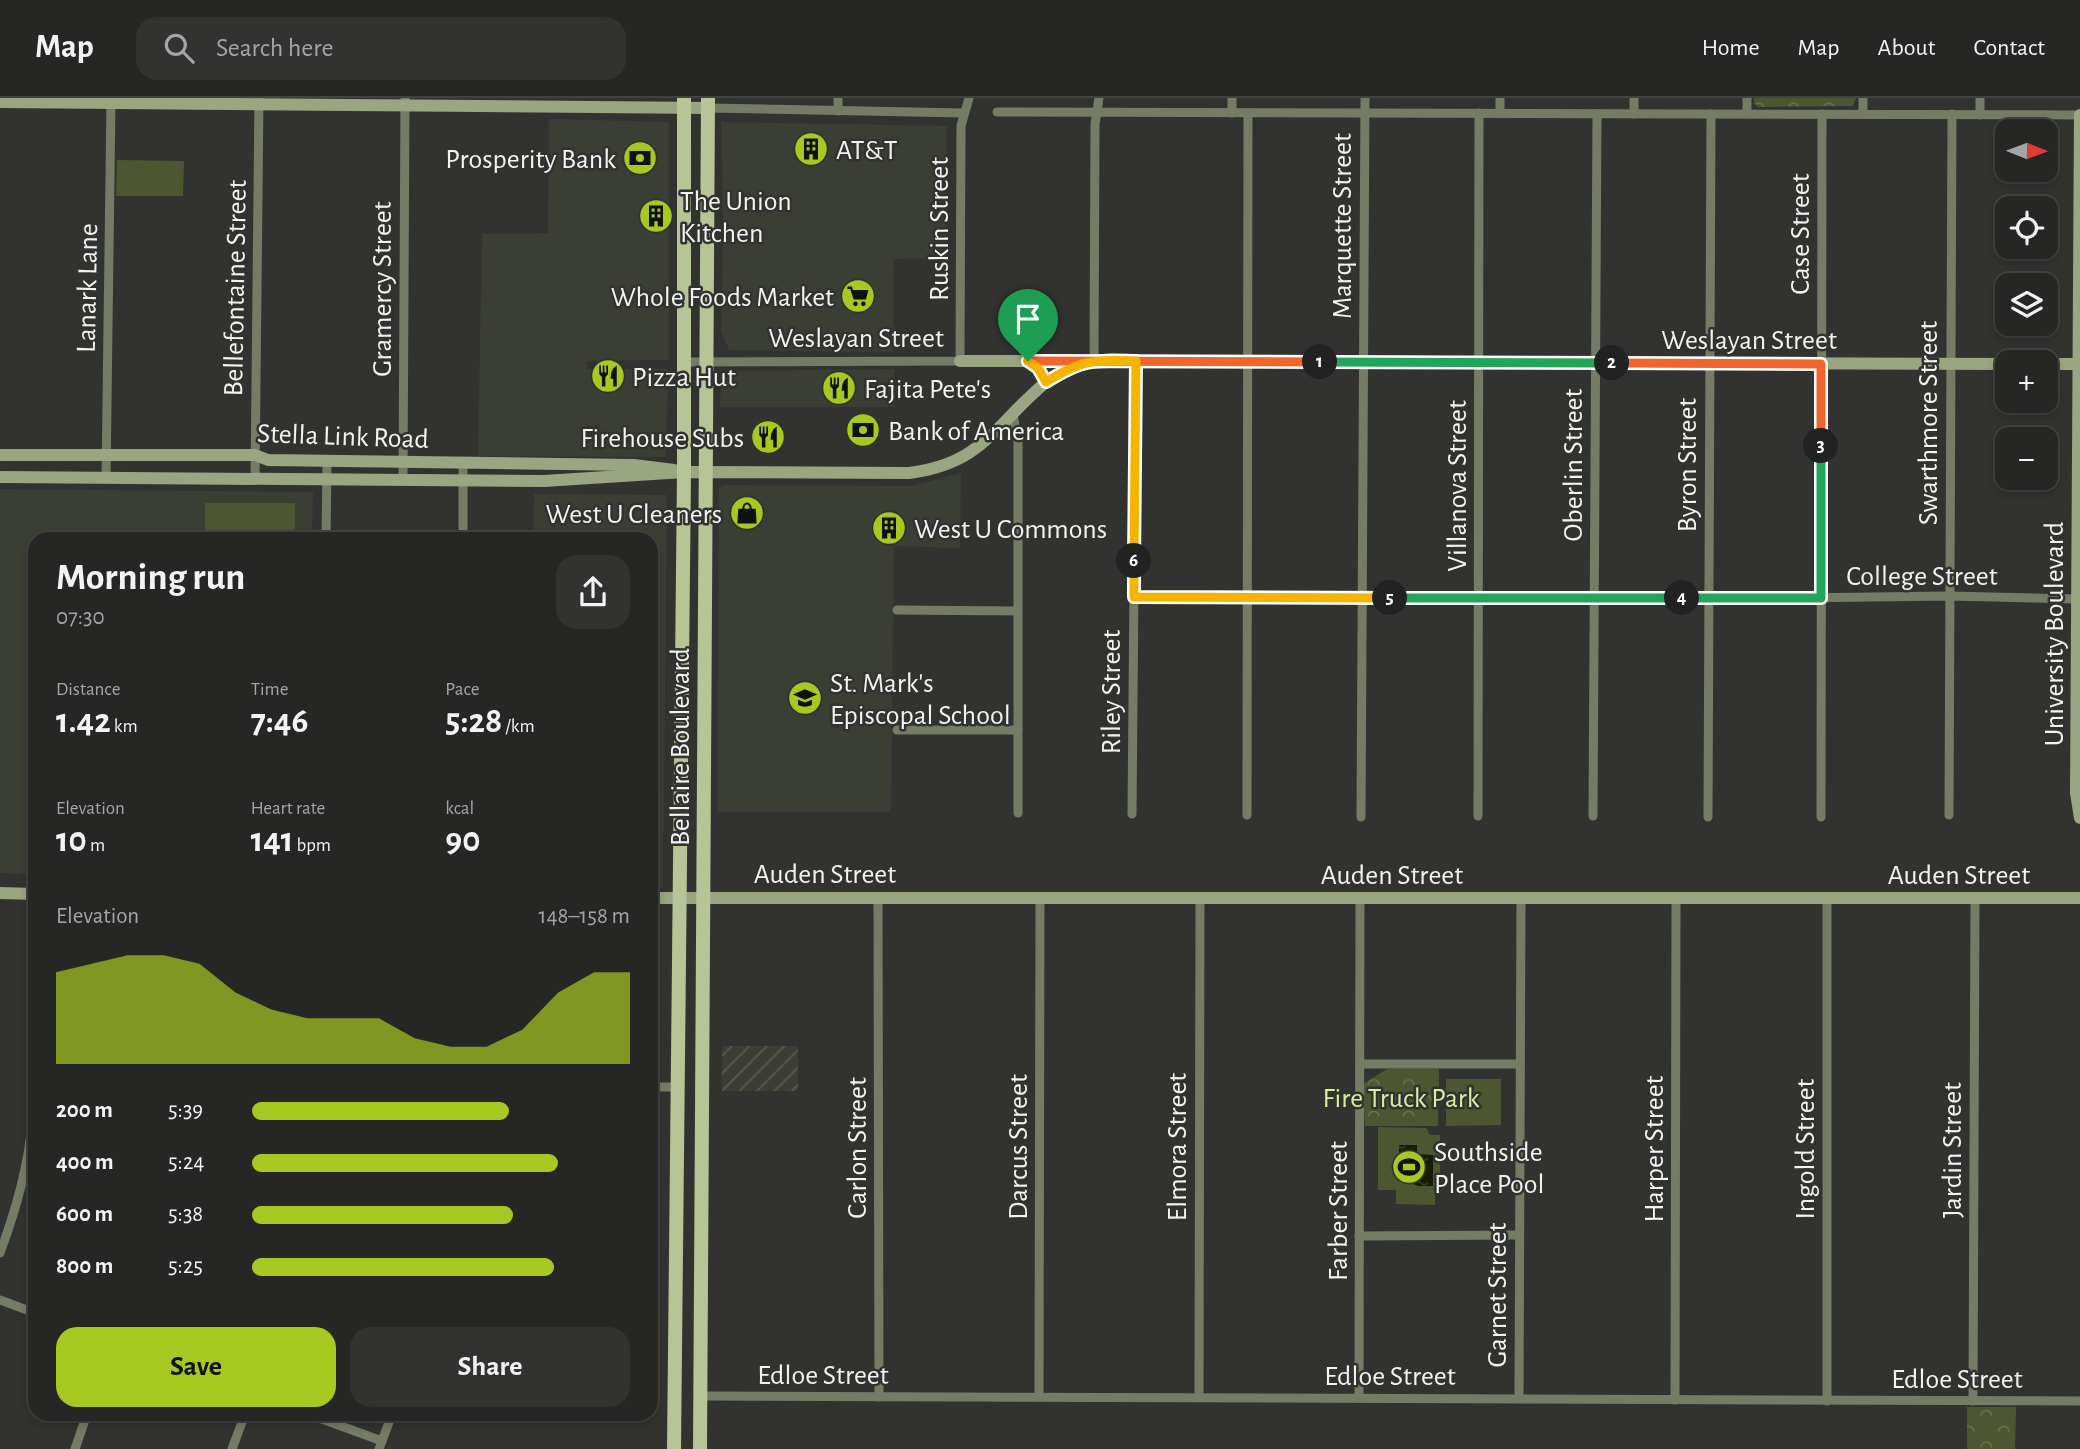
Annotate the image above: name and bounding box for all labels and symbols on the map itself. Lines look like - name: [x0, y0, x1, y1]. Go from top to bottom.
- north arrow: [1995, 119, 2058, 182]
- building icon: AT&T: [792, 130, 830, 168]
- street label: Marquette Street: [1329, 133, 1357, 319]
- place label: AT&T: [836, 137, 898, 165]
- bank icon: Prosperity Bank: [621, 139, 659, 177]
- place label: Prosperity Bank: [445, 146, 616, 174]
- street label: Ruskin Street: [926, 157, 954, 301]
- street label: Case Street: [1787, 173, 1815, 295]
- street label: Bellefontaine Street: [220, 179, 252, 397]
- place label: The Union Kitchen: [680, 188, 792, 248]
- building icon: The Union Kitchen: [637, 197, 675, 235]
- street label: Gramercy Street: [369, 201, 397, 377]
- street label: Lanark Lane: [73, 223, 103, 353]
- supermarket icon: Whole Foods Market: [839, 277, 877, 315]
- place label: Whole Foods Market: [611, 284, 834, 312]
- pin: [998, 289, 1058, 361]
- street label: Swarthmore Street: [1915, 321, 1943, 525]
- street label: Weslayan Street: [768, 325, 944, 353]
- street label: Weslayan Street: [1661, 327, 1837, 355]
- pin: 1: [1302, 344, 1338, 380]
- pin: 2: [1594, 345, 1630, 380]
- restaurant icon: Pizza Hut: [589, 357, 627, 395]
- place label: Pizza Hut: [632, 364, 736, 392]
- restaurant icon: Fajita Pete's: [820, 369, 858, 407]
- place label: Fajita Pete's: [864, 376, 991, 404]
- street label: Oberlin Street: [1560, 389, 1588, 541]
- street label: Byron Street: [1674, 398, 1702, 532]
- street label: Villanova Street: [1444, 400, 1472, 572]
- bank icon: Bank of America: [844, 411, 882, 449]
- restaurant icon: Firehouse Subs: [749, 418, 787, 456]
- place label: Bank of America: [888, 418, 1064, 446]
- street label: Stella Link Road: [256, 420, 429, 454]
- place label: Firehouse Subs: [580, 425, 744, 453]
- pin: 3: [1804, 428, 1839, 464]
- shop icon: West U Cleaners: [728, 494, 766, 532]
- place label: West U Cleaners: [545, 501, 722, 529]
- building icon: West U Commons: [870, 509, 908, 547]
- place label: West U Commons: [914, 516, 1107, 544]
- street label: University Boulevard: [2041, 522, 2069, 746]
- pin: 6: [1116, 544, 1152, 578]
- street label: College Street: [1846, 563, 1998, 591]
- pin: 5: [1372, 580, 1408, 616]
- pin: 4: [1664, 580, 1700, 616]
- street label: Riley Street: [1098, 630, 1126, 754]
- street label: Bellaire Boulevard: [667, 648, 695, 846]
- place label: St. Mark's Episcopal School: [830, 670, 1011, 730]
- school or university icon: St. Mark's Episcopal School: [786, 679, 824, 717]
- street label: Auden Street: [754, 861, 896, 889]
- street label: Auden Street: [1321, 862, 1463, 890]
- street label: Auden Street: [1888, 862, 2030, 890]
- street label: Elmora Street: [1164, 1073, 1192, 1221]
- street label: Darcus Street: [1005, 1074, 1033, 1220]
- street label: Harper Street: [1641, 1075, 1669, 1223]
- street label: Carlon Street: [844, 1077, 872, 1219]
- street label: Ingold Street: [1792, 1078, 1820, 1220]
- street label: Jardin Street: [1939, 1082, 1967, 1218]
- park label: Fire Truck Park: [1322, 1085, 1480, 1113]
- place label: Southside Place Pool: [1434, 1139, 1545, 1199]
- street label: Farber Street: [1325, 1141, 1353, 1281]
- sports icon: Southside Place Pool: [1390, 1148, 1428, 1186]
- street label: Garnet Street: [1484, 1222, 1512, 1368]
- street label: Edloe Street: [757, 1362, 889, 1390]
- street label: Edloe Street: [1324, 1363, 1456, 1391]
- street label: Edloe Street: [1891, 1366, 2023, 1394]

